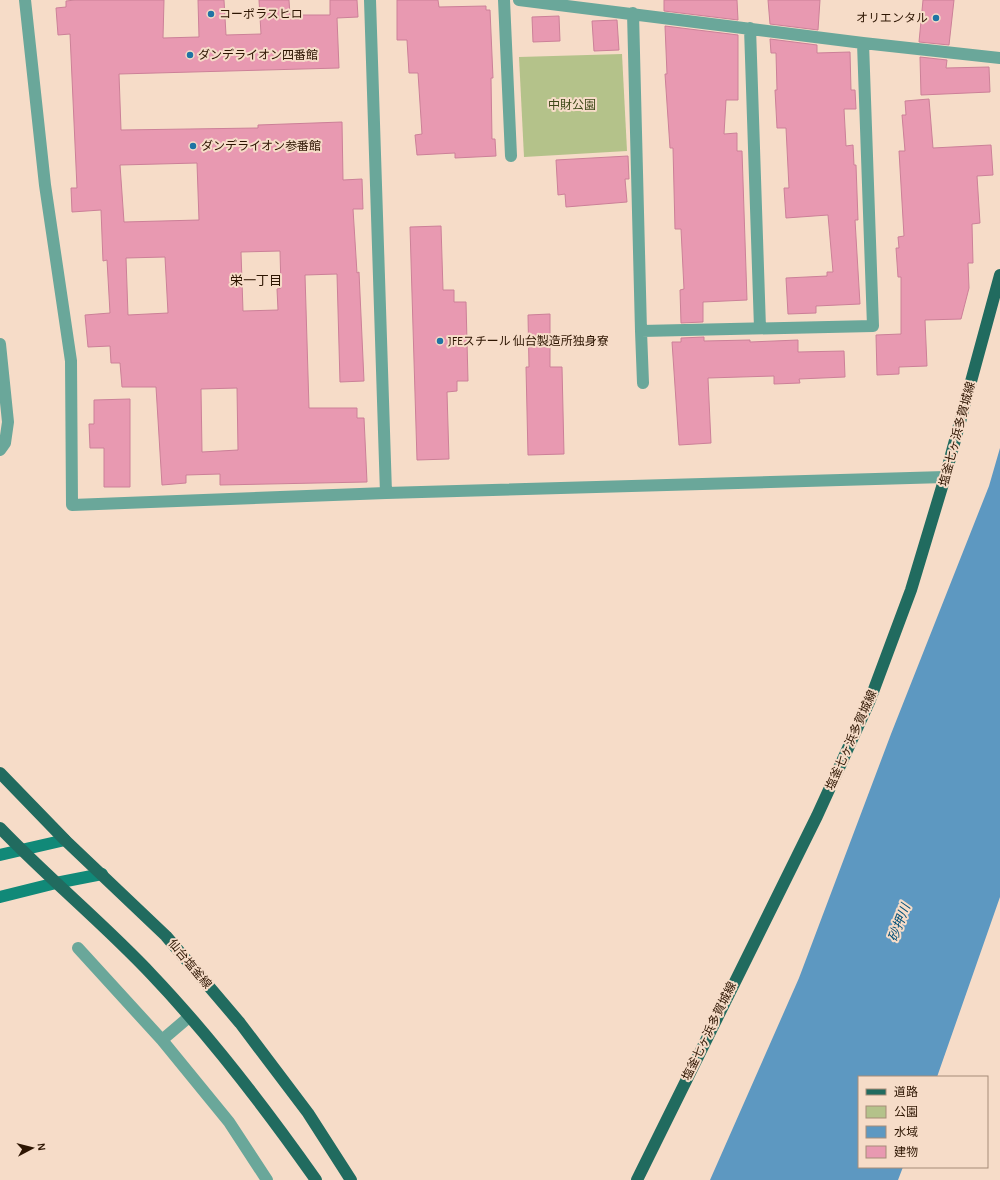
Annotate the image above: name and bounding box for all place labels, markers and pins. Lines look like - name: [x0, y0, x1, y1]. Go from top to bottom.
- place label: コーポラスヒロ: [219, 8, 303, 20]
- marker: コーポラスヒロ: [206, 9, 216, 19]
- place label: オリエンタル: [856, 12, 928, 24]
- marker: オリエンタル: [931, 13, 941, 23]
- place label: ダンデライオン四番館: [198, 48, 318, 61]
- marker: ダンデライオン四番館: [185, 50, 195, 60]
- place label: ダンデライオン参番館: [201, 139, 321, 152]
- marker: ダンデライオン参番館: [188, 141, 198, 151]
- place label: JFEスチール 仙台製造所独身寮: [448, 334, 609, 347]
- marker: JFEスチール 仙台製造所独身寮: [435, 336, 445, 346]

